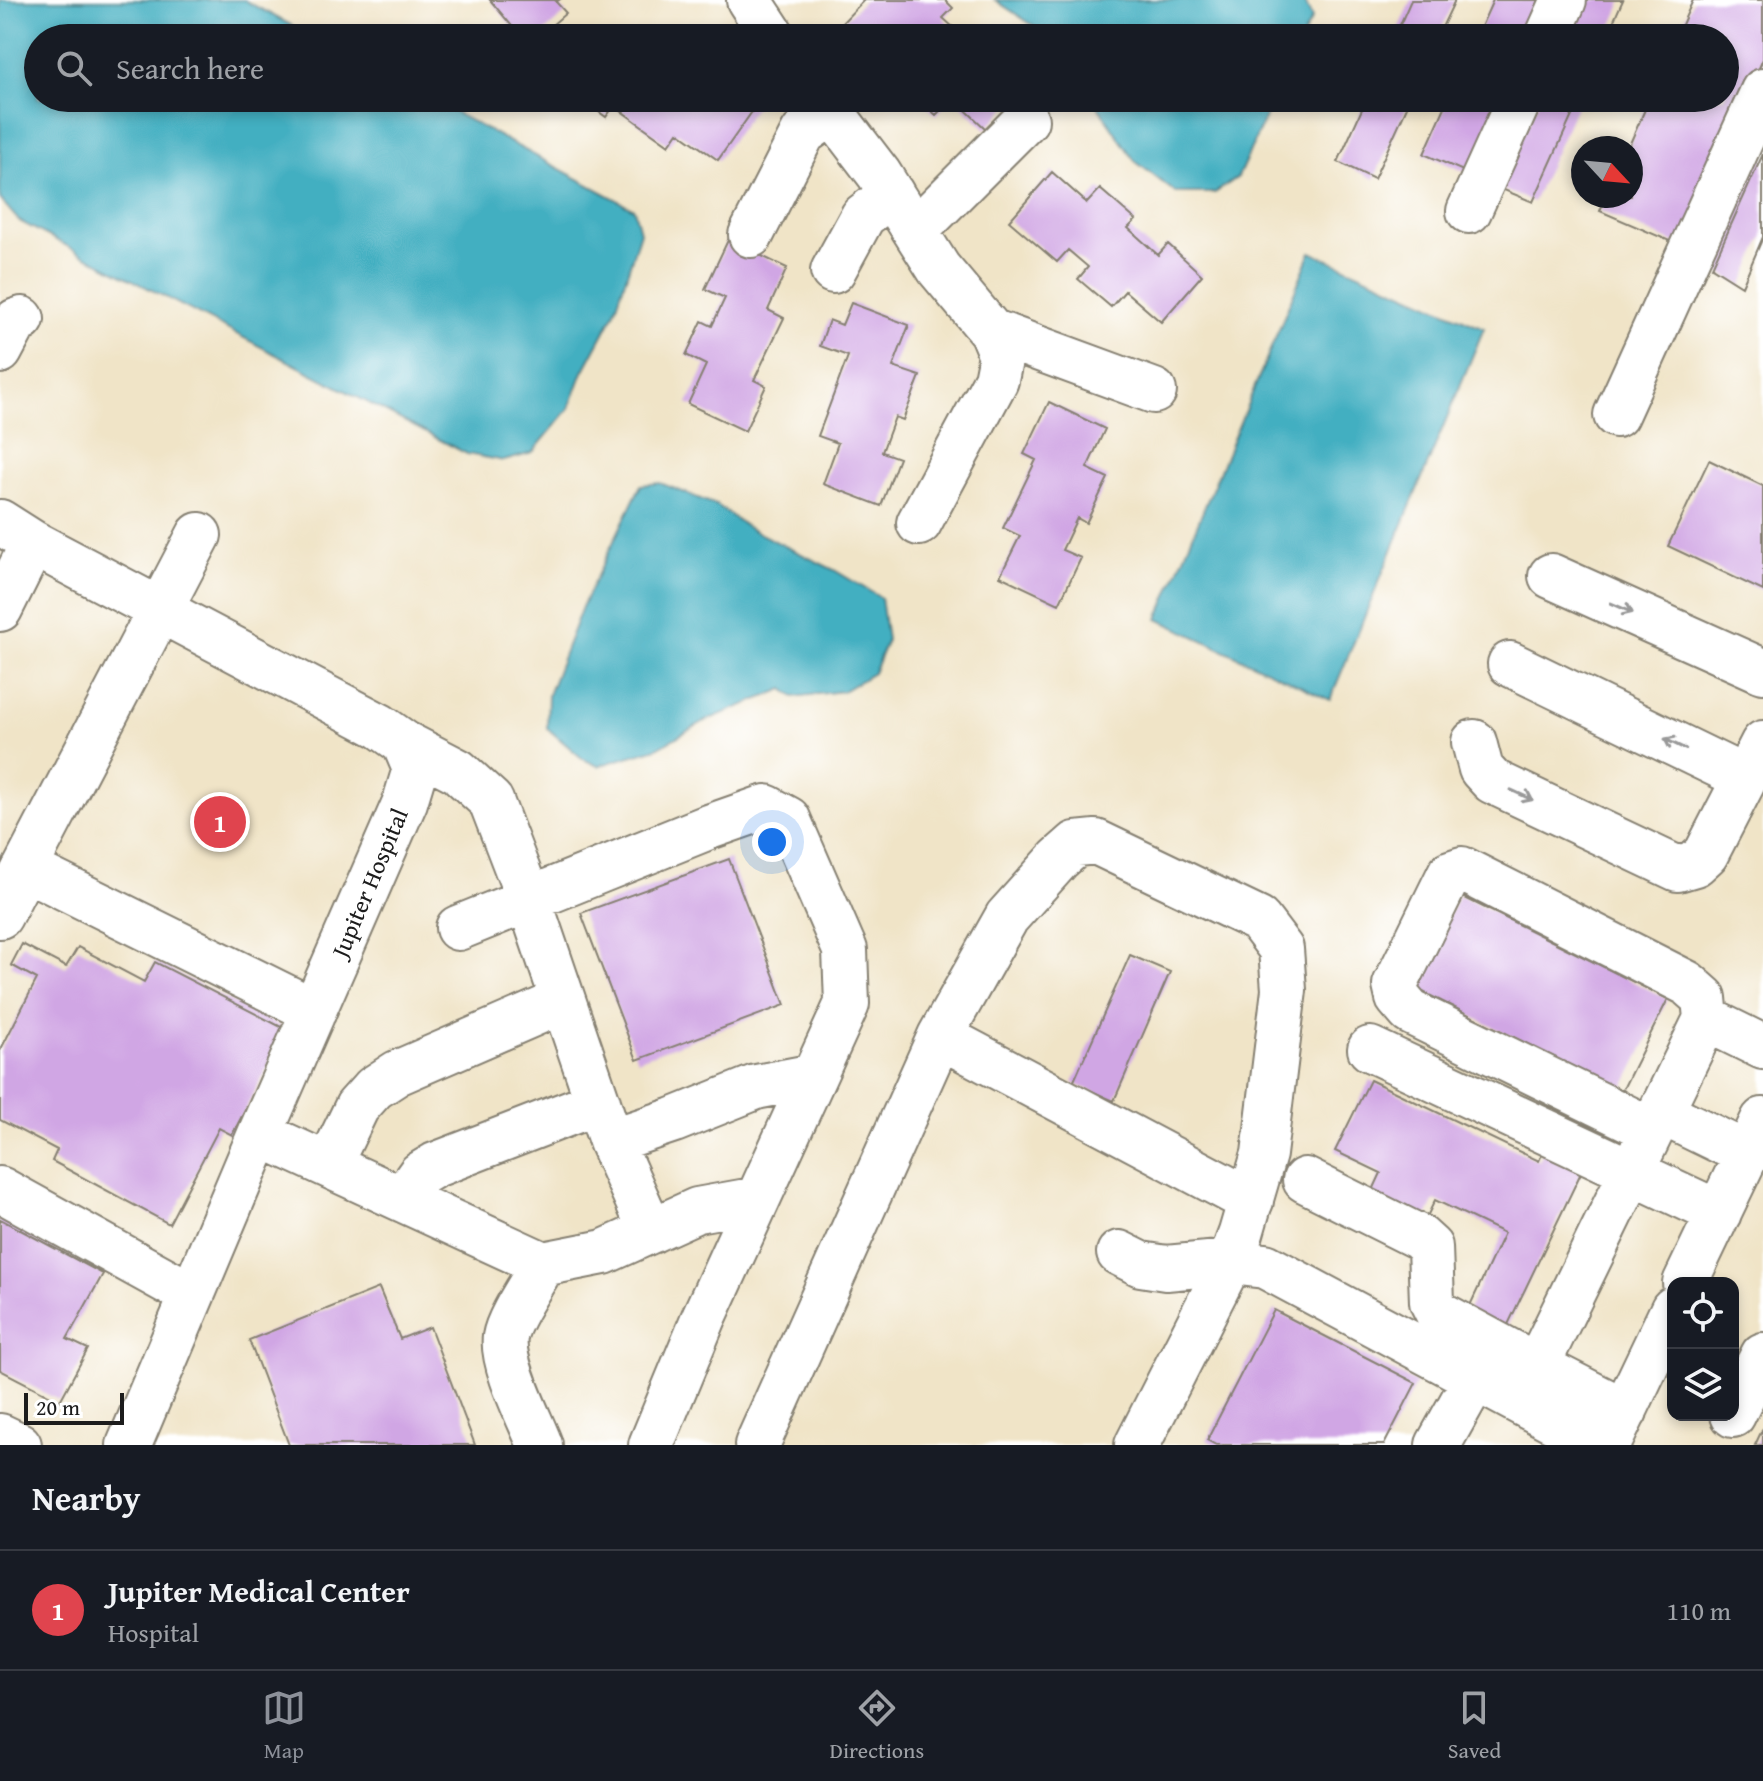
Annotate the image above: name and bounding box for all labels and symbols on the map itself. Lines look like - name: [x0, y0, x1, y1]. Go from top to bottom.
- north arrow: [1571, 136, 1643, 208]
- one-way arrow: [1610, 601, 1634, 616]
- one-way arrow: [1663, 735, 1687, 751]
- one-way arrow: [1509, 788, 1533, 803]
- pin: 1: [194, 792, 246, 852]
- street label: Jupiter Hospital: [321, 803, 417, 966]
- your location: [752, 822, 792, 862]
- scale bar: [24, 1389, 124, 1425]

